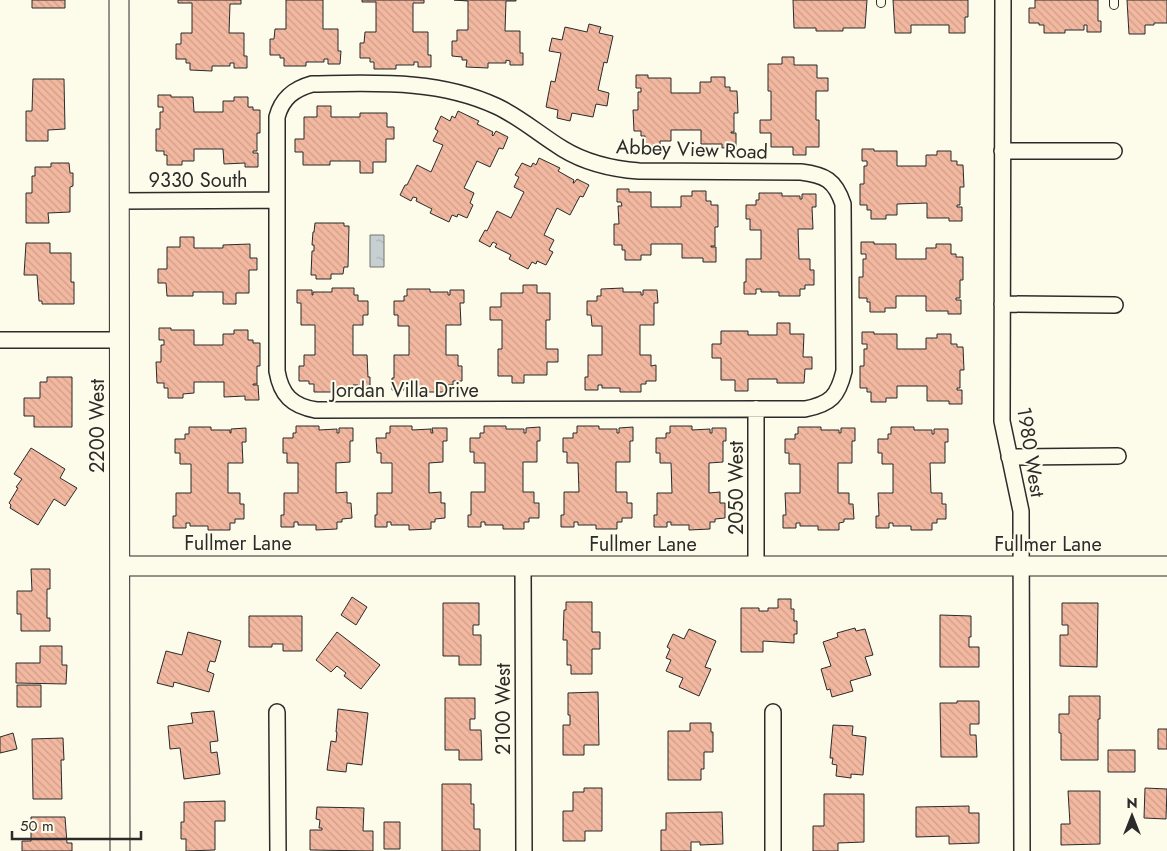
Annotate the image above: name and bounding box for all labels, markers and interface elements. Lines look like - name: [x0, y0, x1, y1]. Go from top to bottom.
- street label: Abbey View Road: [616, 132, 768, 167]
- street label: 9330 South: [148, 166, 248, 195]
- street label: Jordan Villa Drive: [328, 376, 479, 405]
- street label: 2200 West: [83, 379, 112, 473]
- street label: 1980 West: [1009, 405, 1052, 499]
- street label: 2050 West: [722, 441, 751, 535]
- street label: Fullmer Lane: [184, 529, 292, 558]
- street label: Fullmer Lane: [589, 530, 697, 559]
- street label: Fullmer Lane: [994, 530, 1102, 559]
- street label: 2100 West: [489, 663, 518, 755]
- north arrow: [1107, 791, 1157, 841]
- text: N: [1126, 793, 1138, 813]
- scale bar: [12, 808, 141, 840]
- text: 50 m: [20, 815, 54, 837]

